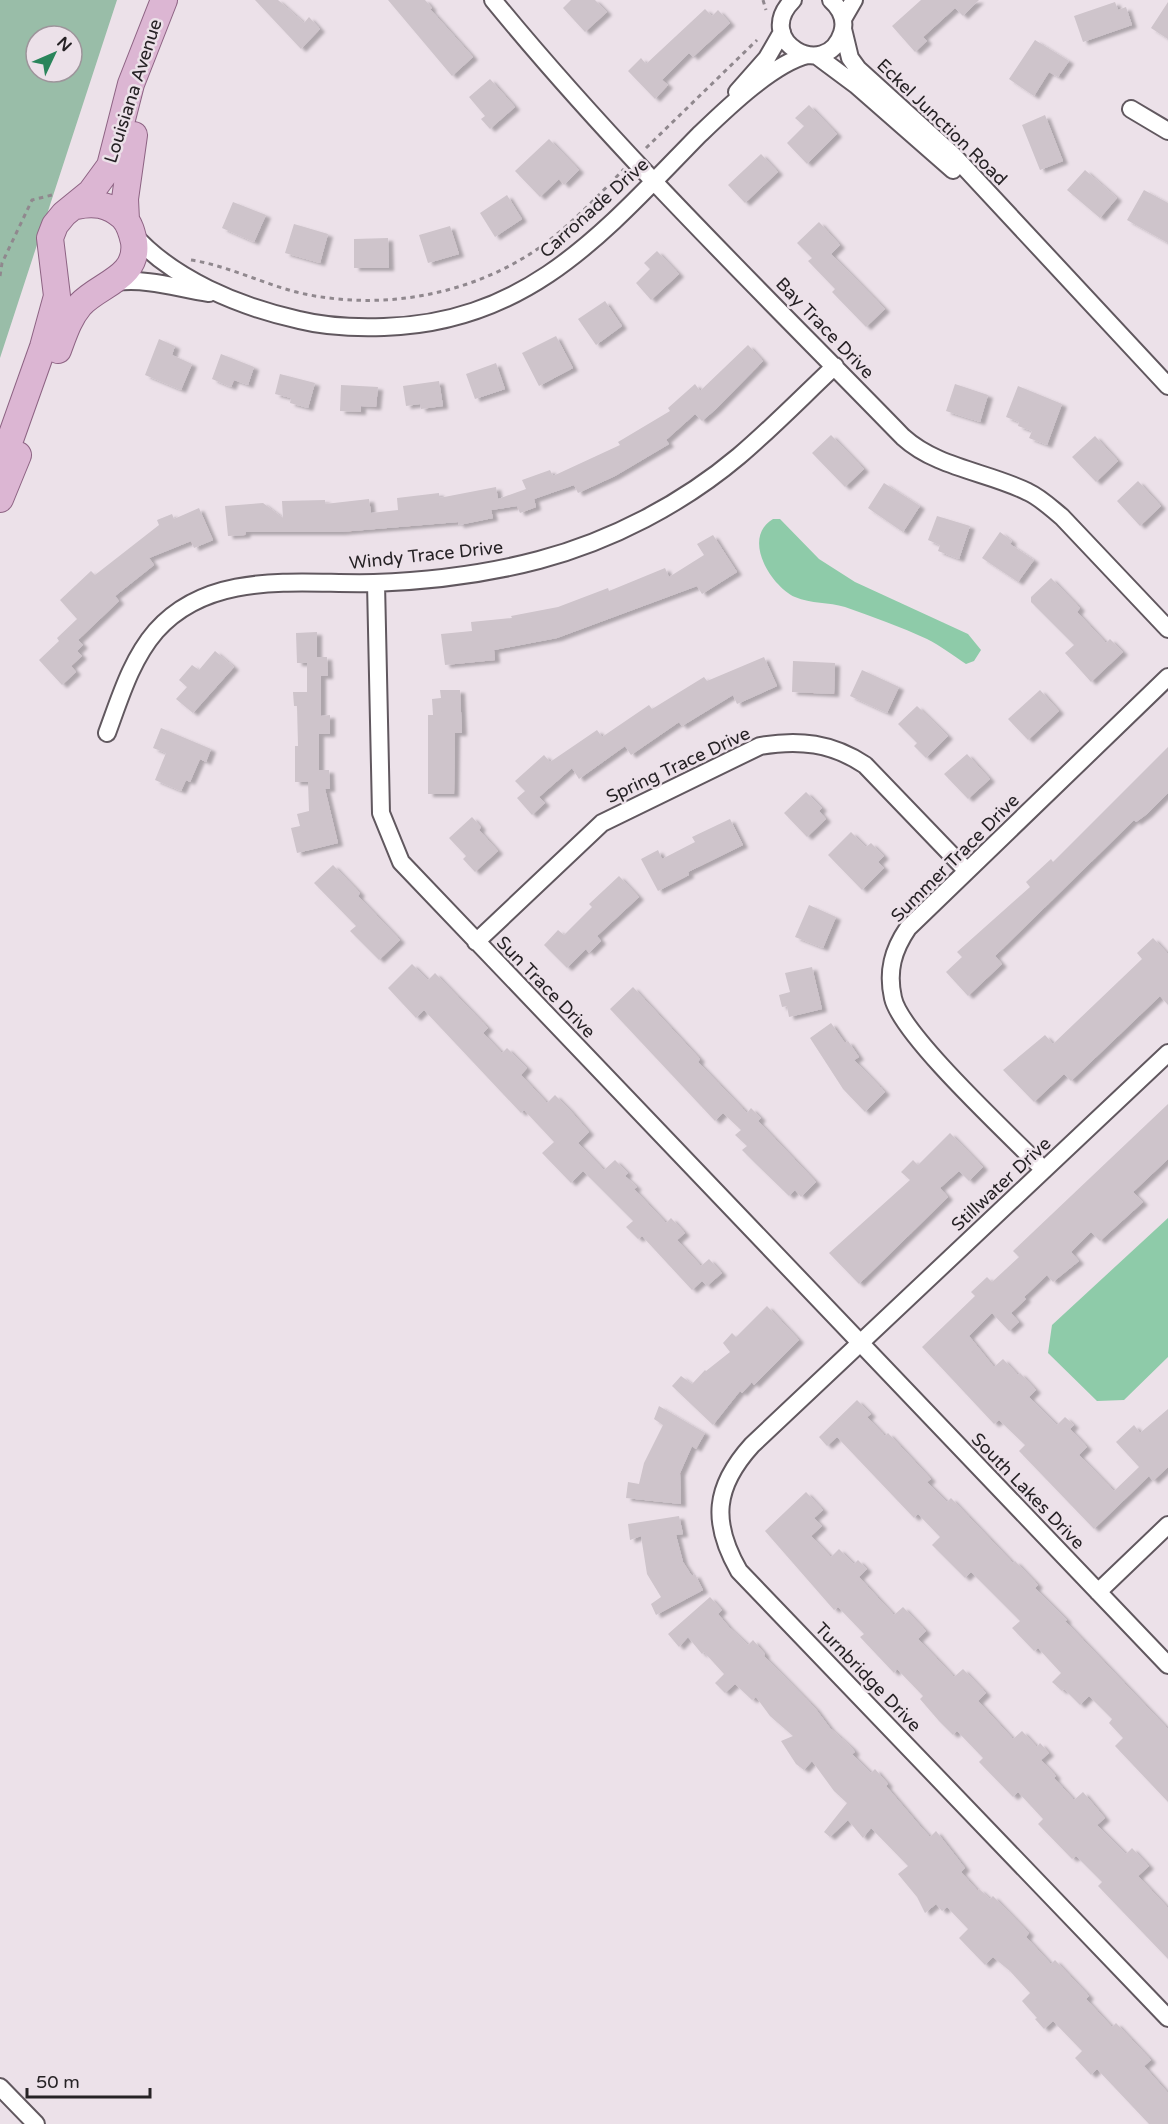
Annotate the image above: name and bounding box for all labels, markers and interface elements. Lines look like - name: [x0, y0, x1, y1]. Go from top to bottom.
- street label: Louisiana Avenue: [99, 16, 167, 166]
- north arrow: [24, 24, 84, 84]
- text: N: [52, 33, 76, 56]
- street label: Eckel Junction Road: [872, 54, 1012, 190]
- street label: Carronade Drive: [535, 153, 653, 263]
- street label: Bay Trace Drive: [771, 273, 879, 383]
- street label: Windy Trace Drive: [348, 536, 504, 574]
- street label: Spring Trace Drive: [603, 722, 753, 808]
- street label: Summer Trace Drive: [886, 789, 1024, 927]
- street label: Sun Trace Drive: [492, 931, 600, 1043]
- street label: Stillwater Drive: [947, 1132, 1055, 1236]
- street label: South Lakes Drive: [967, 1428, 1089, 1554]
- street label: Turnbridge Drive: [810, 1618, 926, 1736]
- scale bar: [27, 2061, 150, 2099]
- text: 50 m: [36, 2071, 80, 2093]

